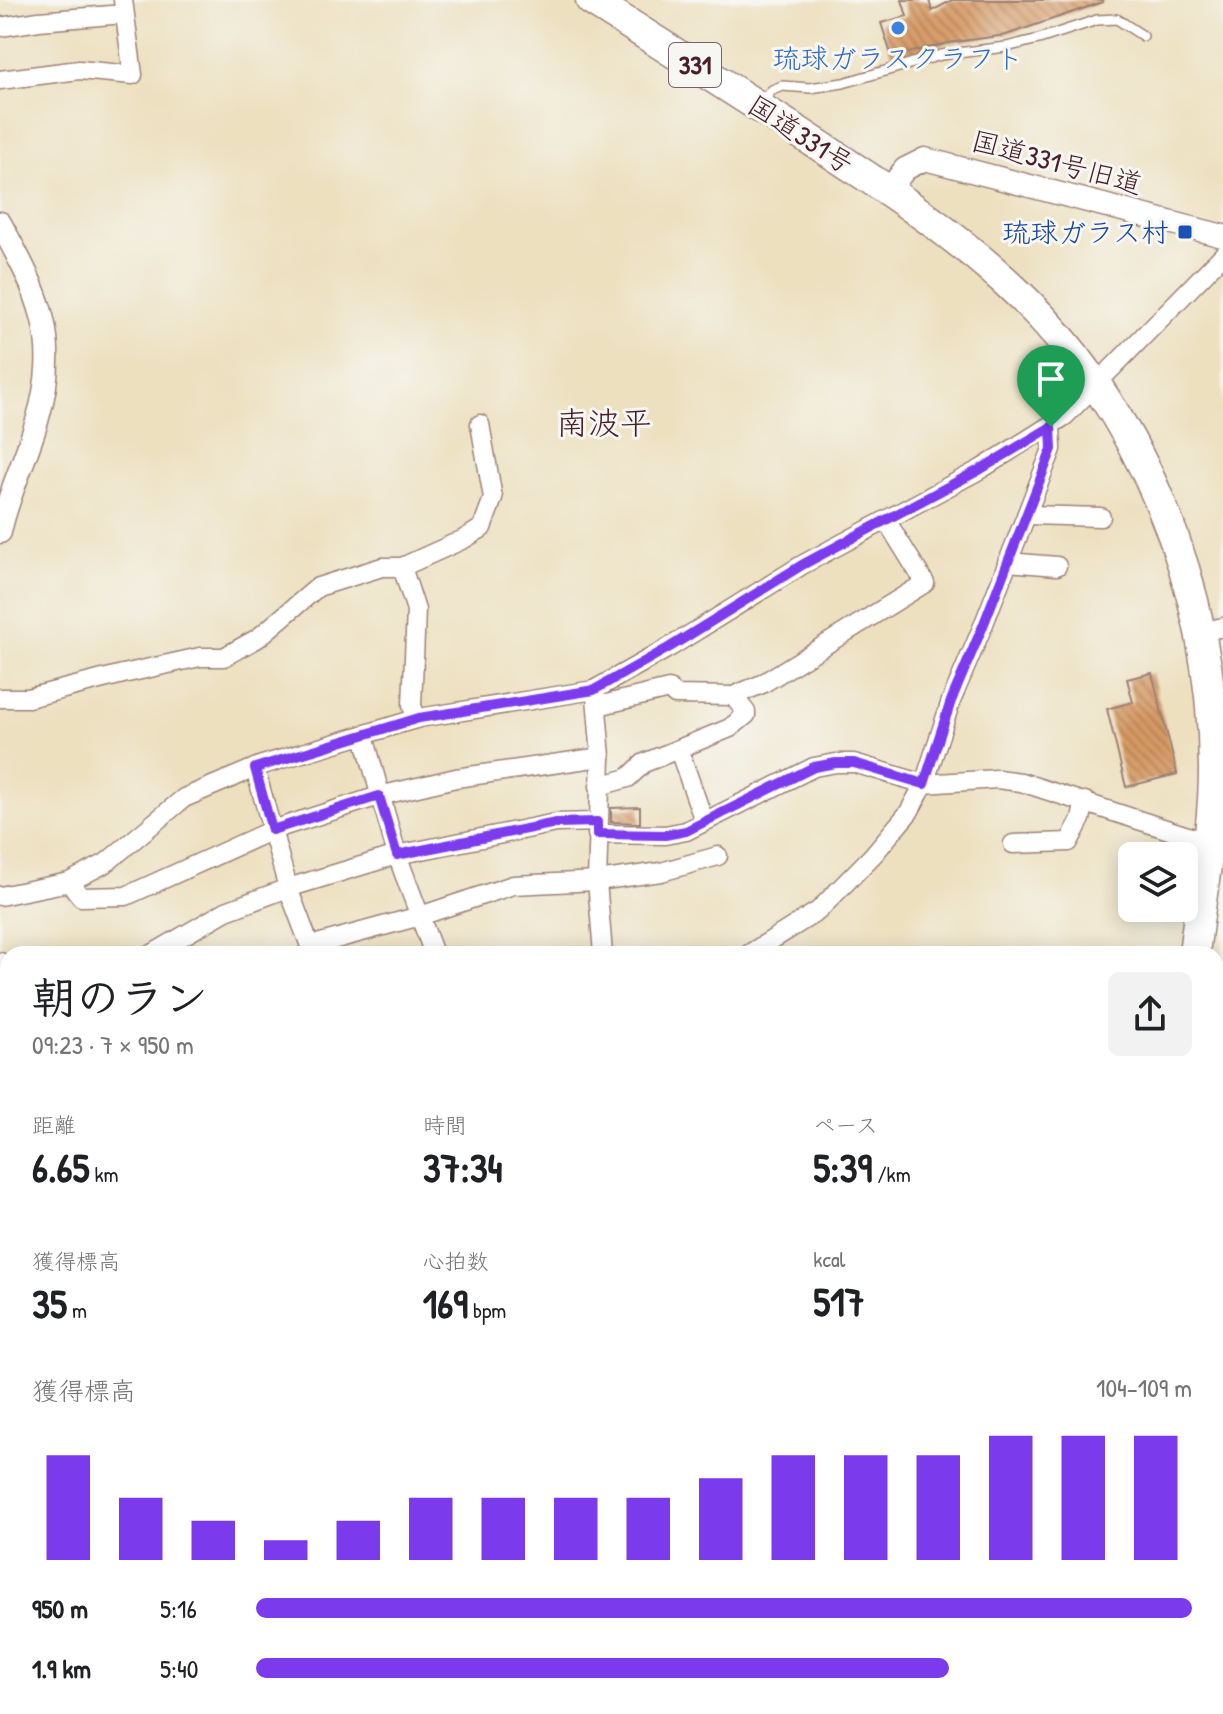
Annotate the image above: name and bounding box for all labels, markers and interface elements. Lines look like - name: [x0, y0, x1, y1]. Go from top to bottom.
- marker: 琉球ガラスクラフト: [889, 19, 907, 37]
- place label: 琉球ガラスクラフト: [773, 39, 1023, 77]
- road number: 331: [669, 43, 721, 87]
- street label: 国道331号: [741, 86, 861, 182]
- street label: 国道331号旧道: [967, 121, 1147, 203]
- place label: 琉球ガラス村: [1002, 213, 1169, 251]
- marker: 琉球ガラス村: [1176, 223, 1194, 241]
- pin: [1017, 345, 1085, 427]
- icon: arrive: [1029, 357, 1073, 401]
- district label: 南波平: [556, 401, 652, 444]
- map controls: [1118, 842, 1198, 922]
- button: layers: [1118, 842, 1198, 922]
- text: 朝のラン: [32, 967, 208, 1027]
- button: share: [1108, 972, 1192, 1056]
- text: 09:23 · 7 × 950 m: [32, 1027, 194, 1062]
- text: 距離: [32, 1110, 76, 1140]
- text: 時間: [423, 1110, 467, 1140]
- text: ペース: [813, 1110, 878, 1140]
- text: 6.65: [32, 1140, 89, 1194]
- text: 37:34: [423, 1140, 503, 1194]
- text: 5:39: [813, 1140, 872, 1194]
- text: km: [89, 1159, 119, 1189]
- text: /km: [872, 1159, 911, 1189]
- text: kcal: [813, 1244, 845, 1274]
- text: 獲得標高: [32, 1246, 120, 1276]
- text: 心拍数: [423, 1246, 489, 1276]
- text: 517: [813, 1274, 865, 1328]
- text: 35: [32, 1276, 67, 1330]
- text: 169: [423, 1276, 468, 1330]
- text: m: [67, 1295, 87, 1325]
- text: bpm: [468, 1295, 506, 1325]
- text: 104–109 m: [1096, 1370, 1192, 1405]
- text: 獲得標高: [32, 1373, 136, 1408]
- text: 950 m: [32, 1591, 88, 1626]
- text: 5:16: [160, 1591, 197, 1626]
- text: 1.9 km: [32, 1651, 91, 1686]
- text: 5:40: [160, 1651, 198, 1686]

